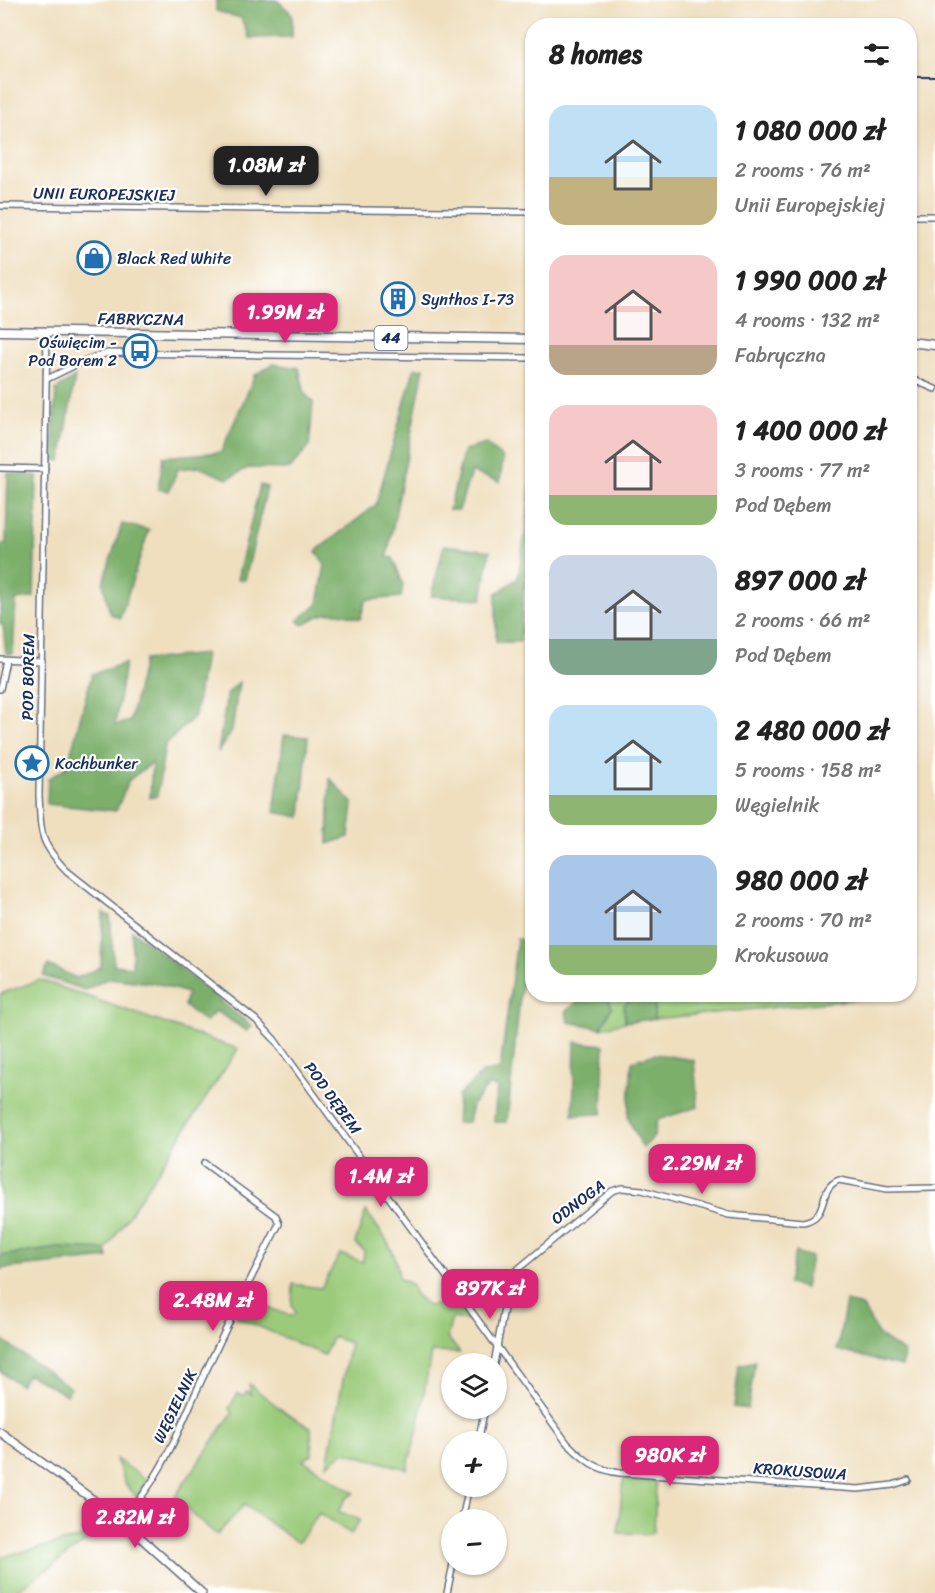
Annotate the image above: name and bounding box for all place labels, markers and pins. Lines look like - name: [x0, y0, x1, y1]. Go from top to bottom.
- pin: 1.08M zł: [204, 146, 328, 197]
- shop icon: Black Red White: [76, 240, 112, 276]
- place label: Black Red White: [117, 244, 231, 273]
- building icon: Synthos I-73: [380, 281, 416, 317]
- place label: Synthos I-73: [421, 285, 514, 314]
- pin: 1.99M zł: [223, 293, 347, 344]
- place label: Oświęcim - Pod Borem 2: [28, 328, 117, 375]
- bus stop icon: Oświęcim - Pod Borem 2: [122, 333, 158, 369]
- place icon: Kochbunker: [14, 745, 50, 781]
- place label: Kochbunker: [55, 749, 139, 778]
- pin: 2.29M zł: [640, 1144, 764, 1195]
- pin: 1.4M zł: [326, 1157, 436, 1208]
- pin: 897K zł: [435, 1269, 545, 1320]
- pin: 2.48M zł: [151, 1281, 275, 1332]
- pin: 980K zł: [615, 1436, 725, 1487]
- pin: 2.82M zł: [73, 1498, 197, 1549]

